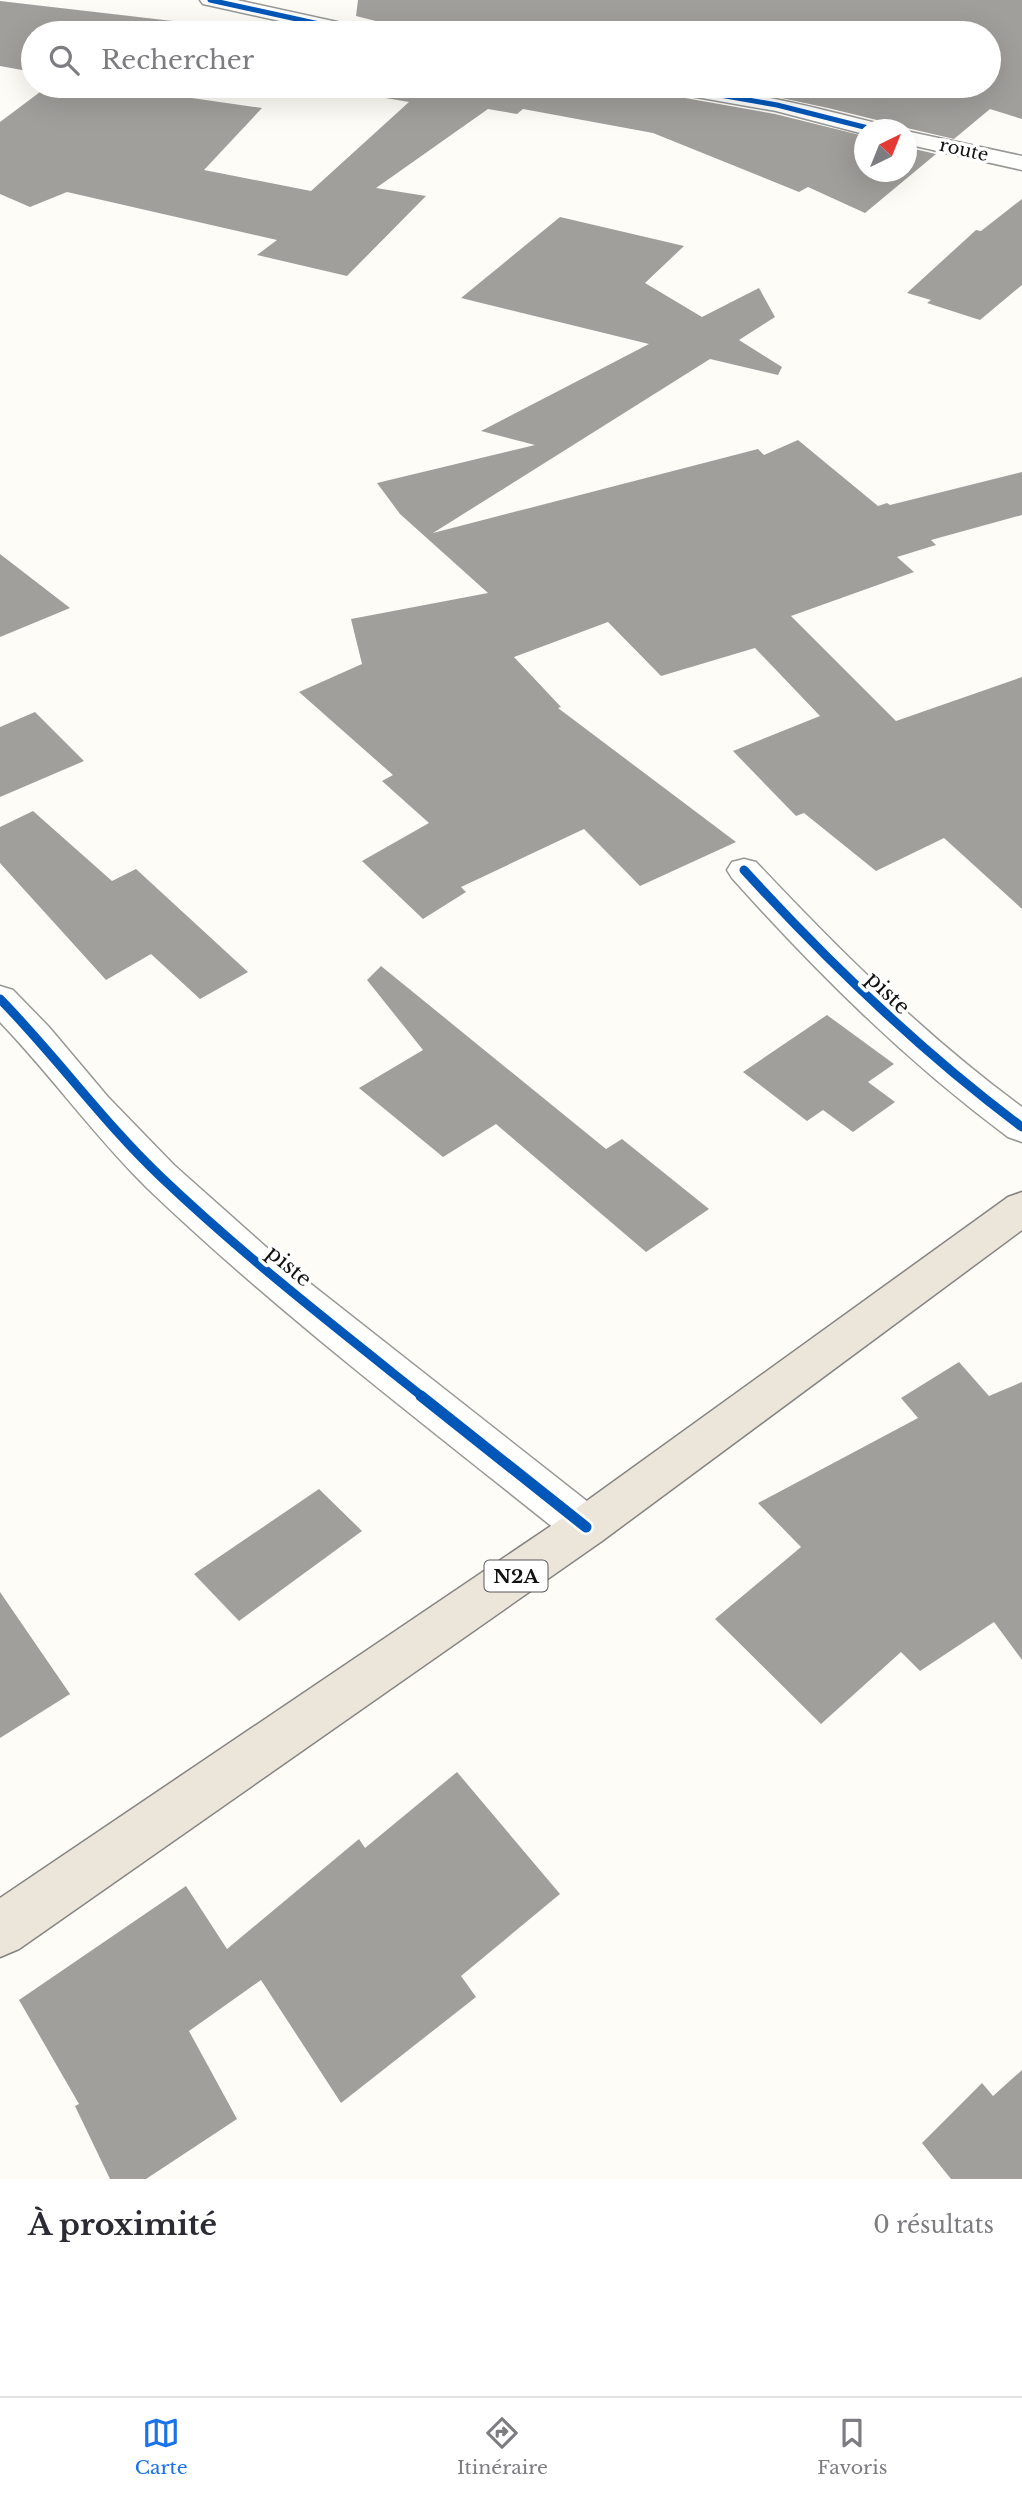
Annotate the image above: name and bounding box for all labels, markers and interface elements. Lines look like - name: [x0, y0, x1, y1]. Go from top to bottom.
- search box: [21, 21, 1001, 98]
- icon: search: [45, 41, 83, 79]
- text: Rechercher: [101, 44, 254, 76]
- north arrow: [854, 119, 917, 182]
- street label: route: [937, 134, 991, 166]
- street label: piste: [861, 966, 915, 1020]
- street label: piste: [261, 1240, 317, 1292]
- road number: N2A: [484, 1560, 548, 1592]
- text: À proximité: [28, 2206, 217, 2243]
- text: 0 résultats: [873, 2211, 994, 2239]
- tab: Carte: [135, 2414, 188, 2479]
- tab: Itinéraire: [457, 2414, 548, 2479]
- tab: Favoris: [817, 2414, 887, 2479]

